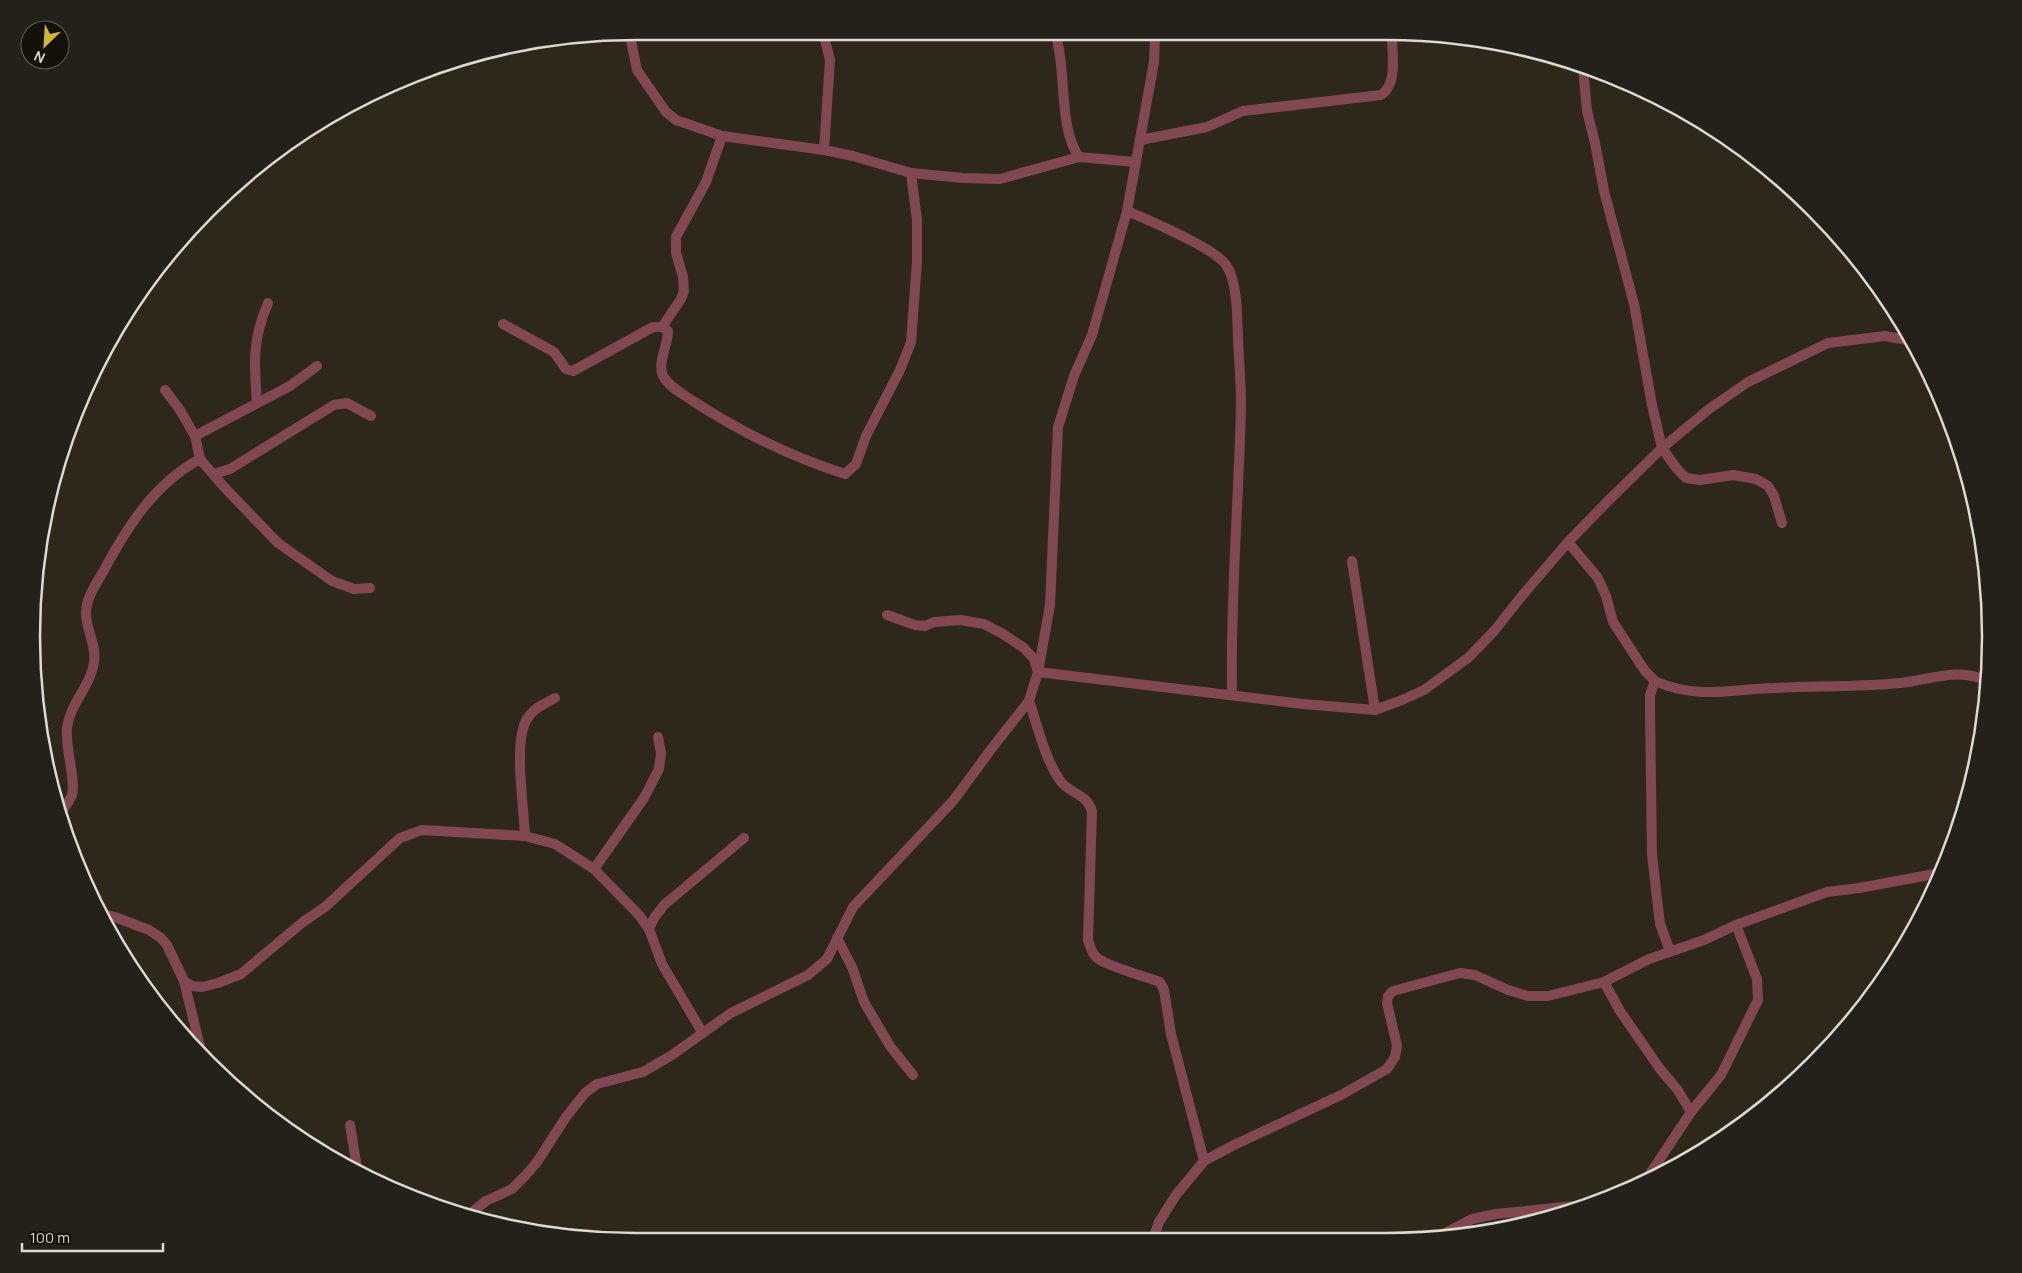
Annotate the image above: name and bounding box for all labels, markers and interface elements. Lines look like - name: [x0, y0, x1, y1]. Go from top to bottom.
- north arrow: [20, 20, 70, 70]
- text: N: [31, 46, 48, 68]
- scale bar: [22, 1220, 164, 1252]
- text: 100 m: [30, 1227, 70, 1248]

